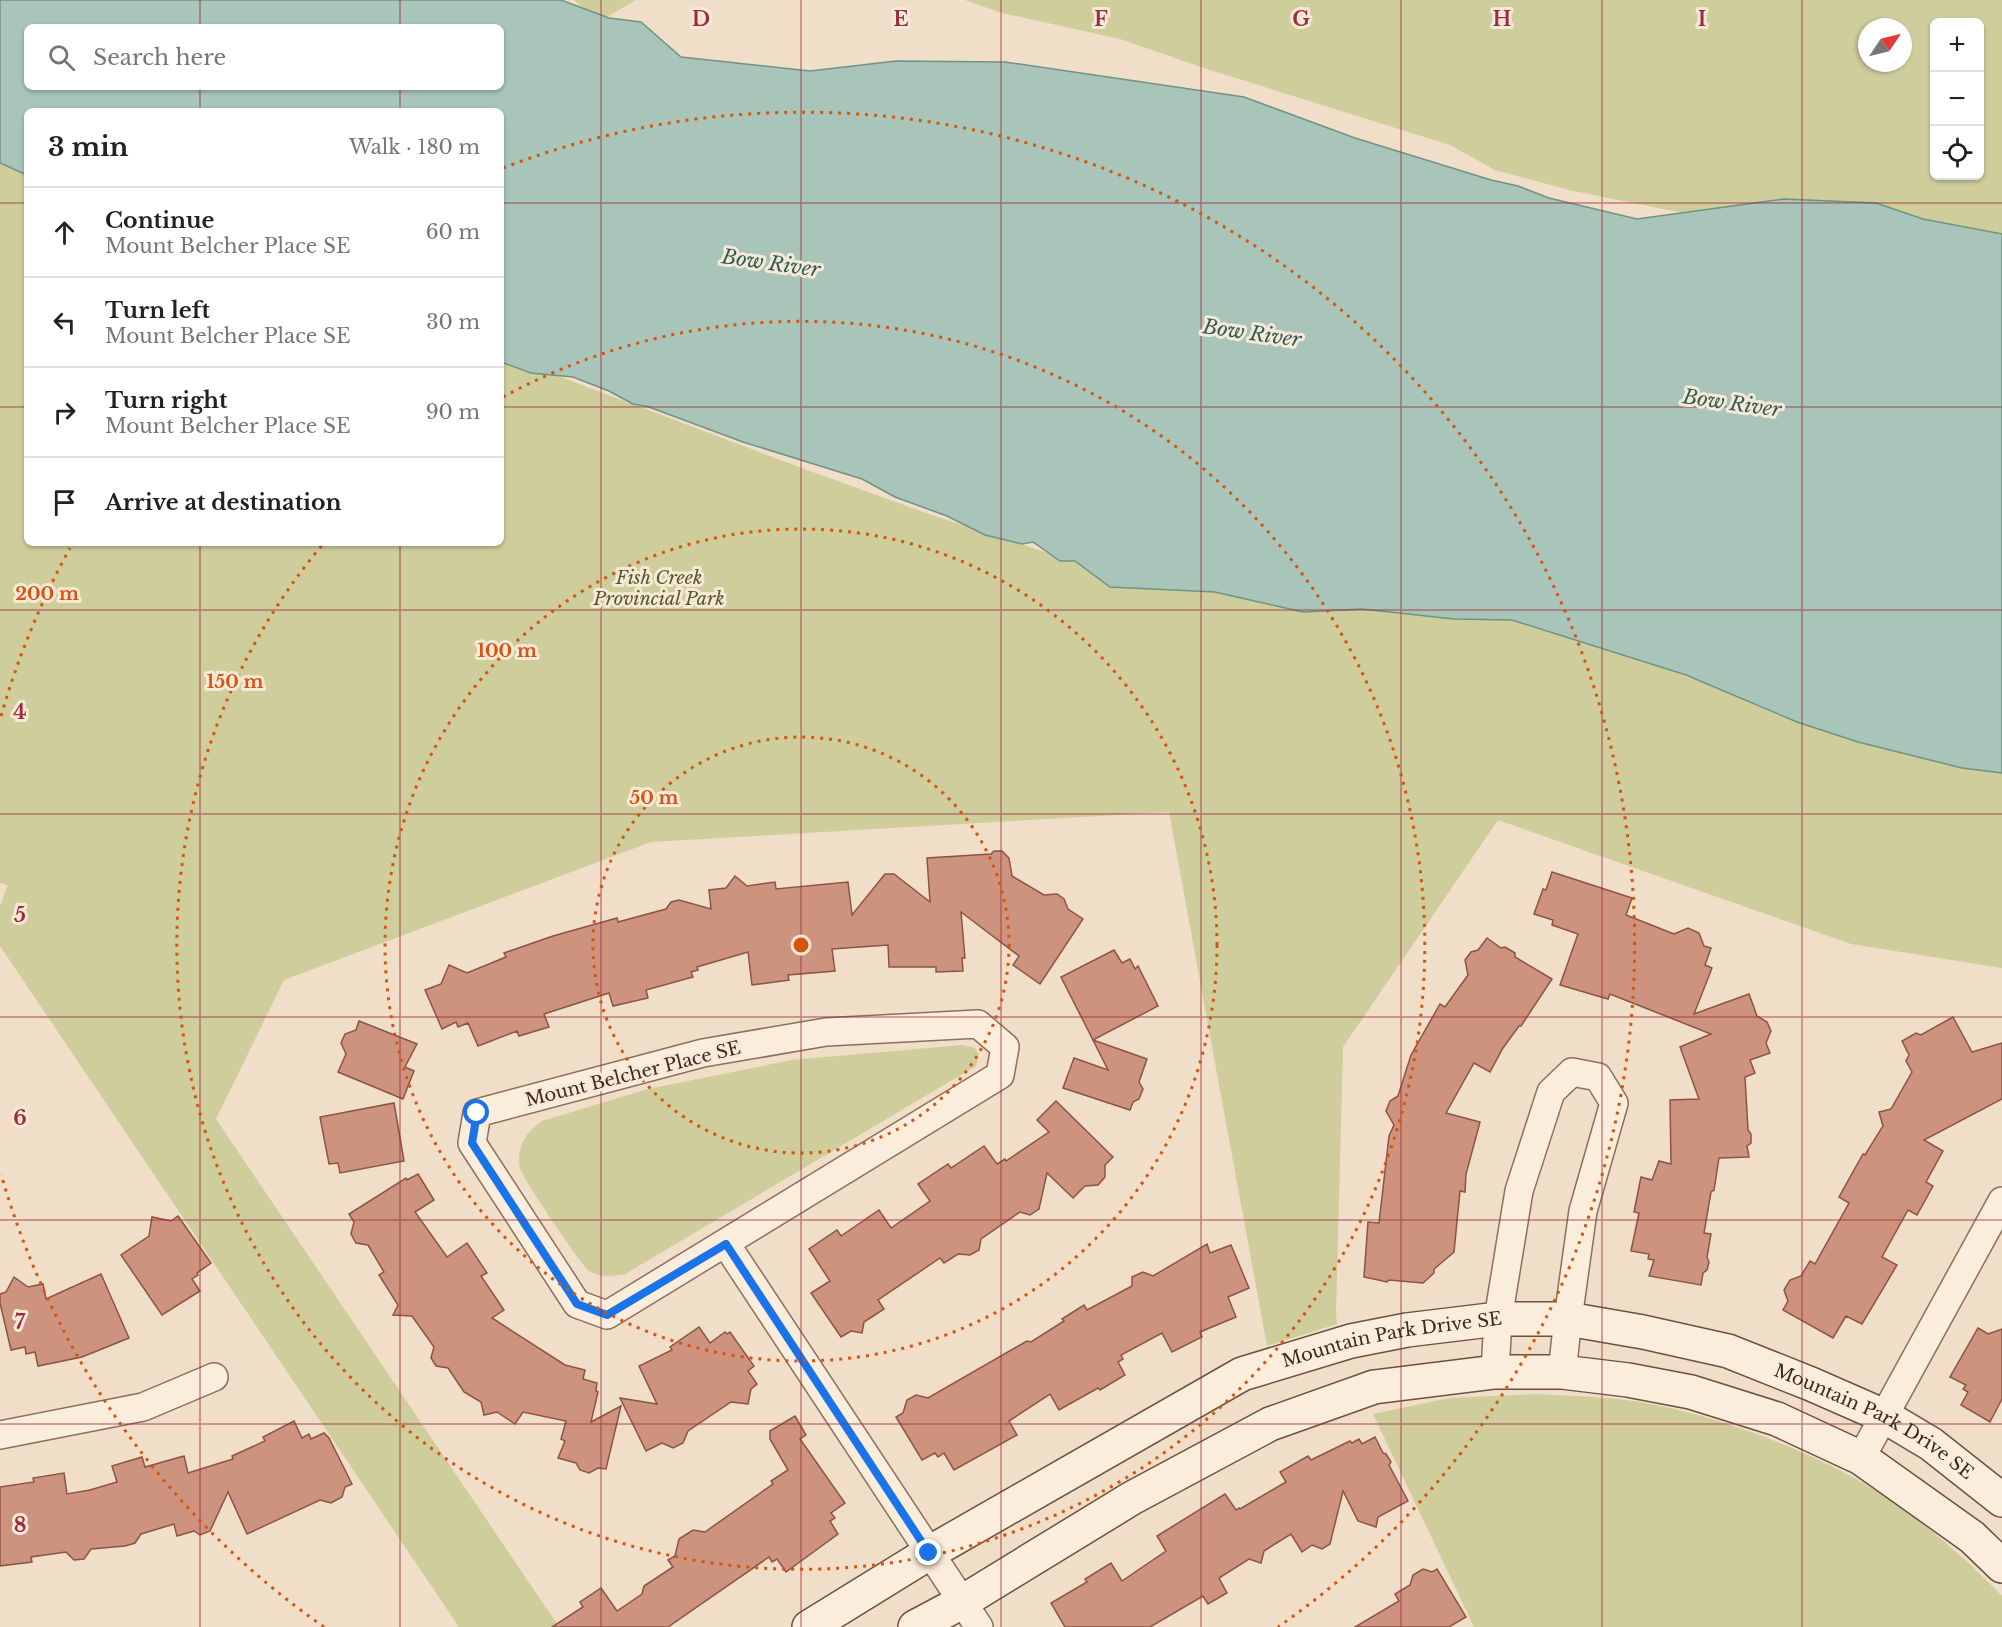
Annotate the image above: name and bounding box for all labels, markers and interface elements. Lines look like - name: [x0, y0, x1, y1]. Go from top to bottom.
- text: D: [692, 7, 710, 31]
- text: E: [893, 7, 909, 31]
- text: F: [1094, 7, 1108, 31]
- text: G: [1292, 7, 1310, 31]
- text: H: [1493, 7, 1512, 31]
- text: I: [1698, 7, 1706, 31]
- north arrow: [1858, 18, 1912, 72]
- map controls: [1930, 18, 1984, 180]
- button: +: [1930, 18, 1984, 72]
- search box: [24, 24, 504, 90]
- icon: search: [45, 41, 78, 74]
- text: Search here: [93, 44, 226, 71]
- button: −: [1930, 72, 1984, 126]
- button: locate: [1930, 126, 1984, 180]
- text: 3 min: [48, 131, 129, 163]
- text: Walk · 180 m: [349, 135, 480, 159]
- text: Continue: [105, 207, 214, 234]
- icon: ahead: [48, 216, 81, 249]
- text: 60 m: [426, 220, 480, 244]
- text: Mount Belcher Place SE: [105, 234, 350, 258]
- water label: Bow River: [719, 244, 823, 282]
- text: Turn left: [105, 297, 210, 324]
- icon: left: [48, 306, 81, 339]
- text: 30 m: [426, 310, 480, 334]
- water label: Bow River: [1200, 314, 1304, 352]
- text: Mount Belcher Place SE: [105, 324, 350, 348]
- water label: Bow River: [1680, 384, 1784, 422]
- text: Turn right: [105, 387, 227, 414]
- icon: right: [48, 396, 81, 429]
- text: 90 m: [426, 400, 480, 424]
- text: Mount Belcher Place SE: [105, 414, 350, 438]
- icon: arrive: [48, 486, 81, 519]
- text: Arrive at destination: [105, 489, 342, 516]
- park label: Fish Creek Provincial Park: [593, 567, 724, 610]
- text: 200 m: [15, 583, 79, 605]
- text: 100 m: [477, 640, 537, 662]
- text: 150 m: [207, 671, 264, 693]
- text: 4: [13, 700, 27, 724]
- text: 50 m: [630, 787, 679, 809]
- text: 5: [14, 903, 26, 927]
- centre of rings: [791, 935, 811, 955]
- street label: Mount Belcher Place SE: [523, 1037, 743, 1111]
- route start: [463, 1099, 489, 1125]
- text: 6: [13, 1106, 27, 1130]
- street label: Mountain Park Drive SE: [1279, 1308, 1503, 1372]
- text: 7: [15, 1310, 26, 1334]
- street label: Mountain Park Drive SE: [1771, 1359, 1978, 1484]
- text: 8: [14, 1513, 26, 1537]
- route end: [915, 1539, 941, 1565]

